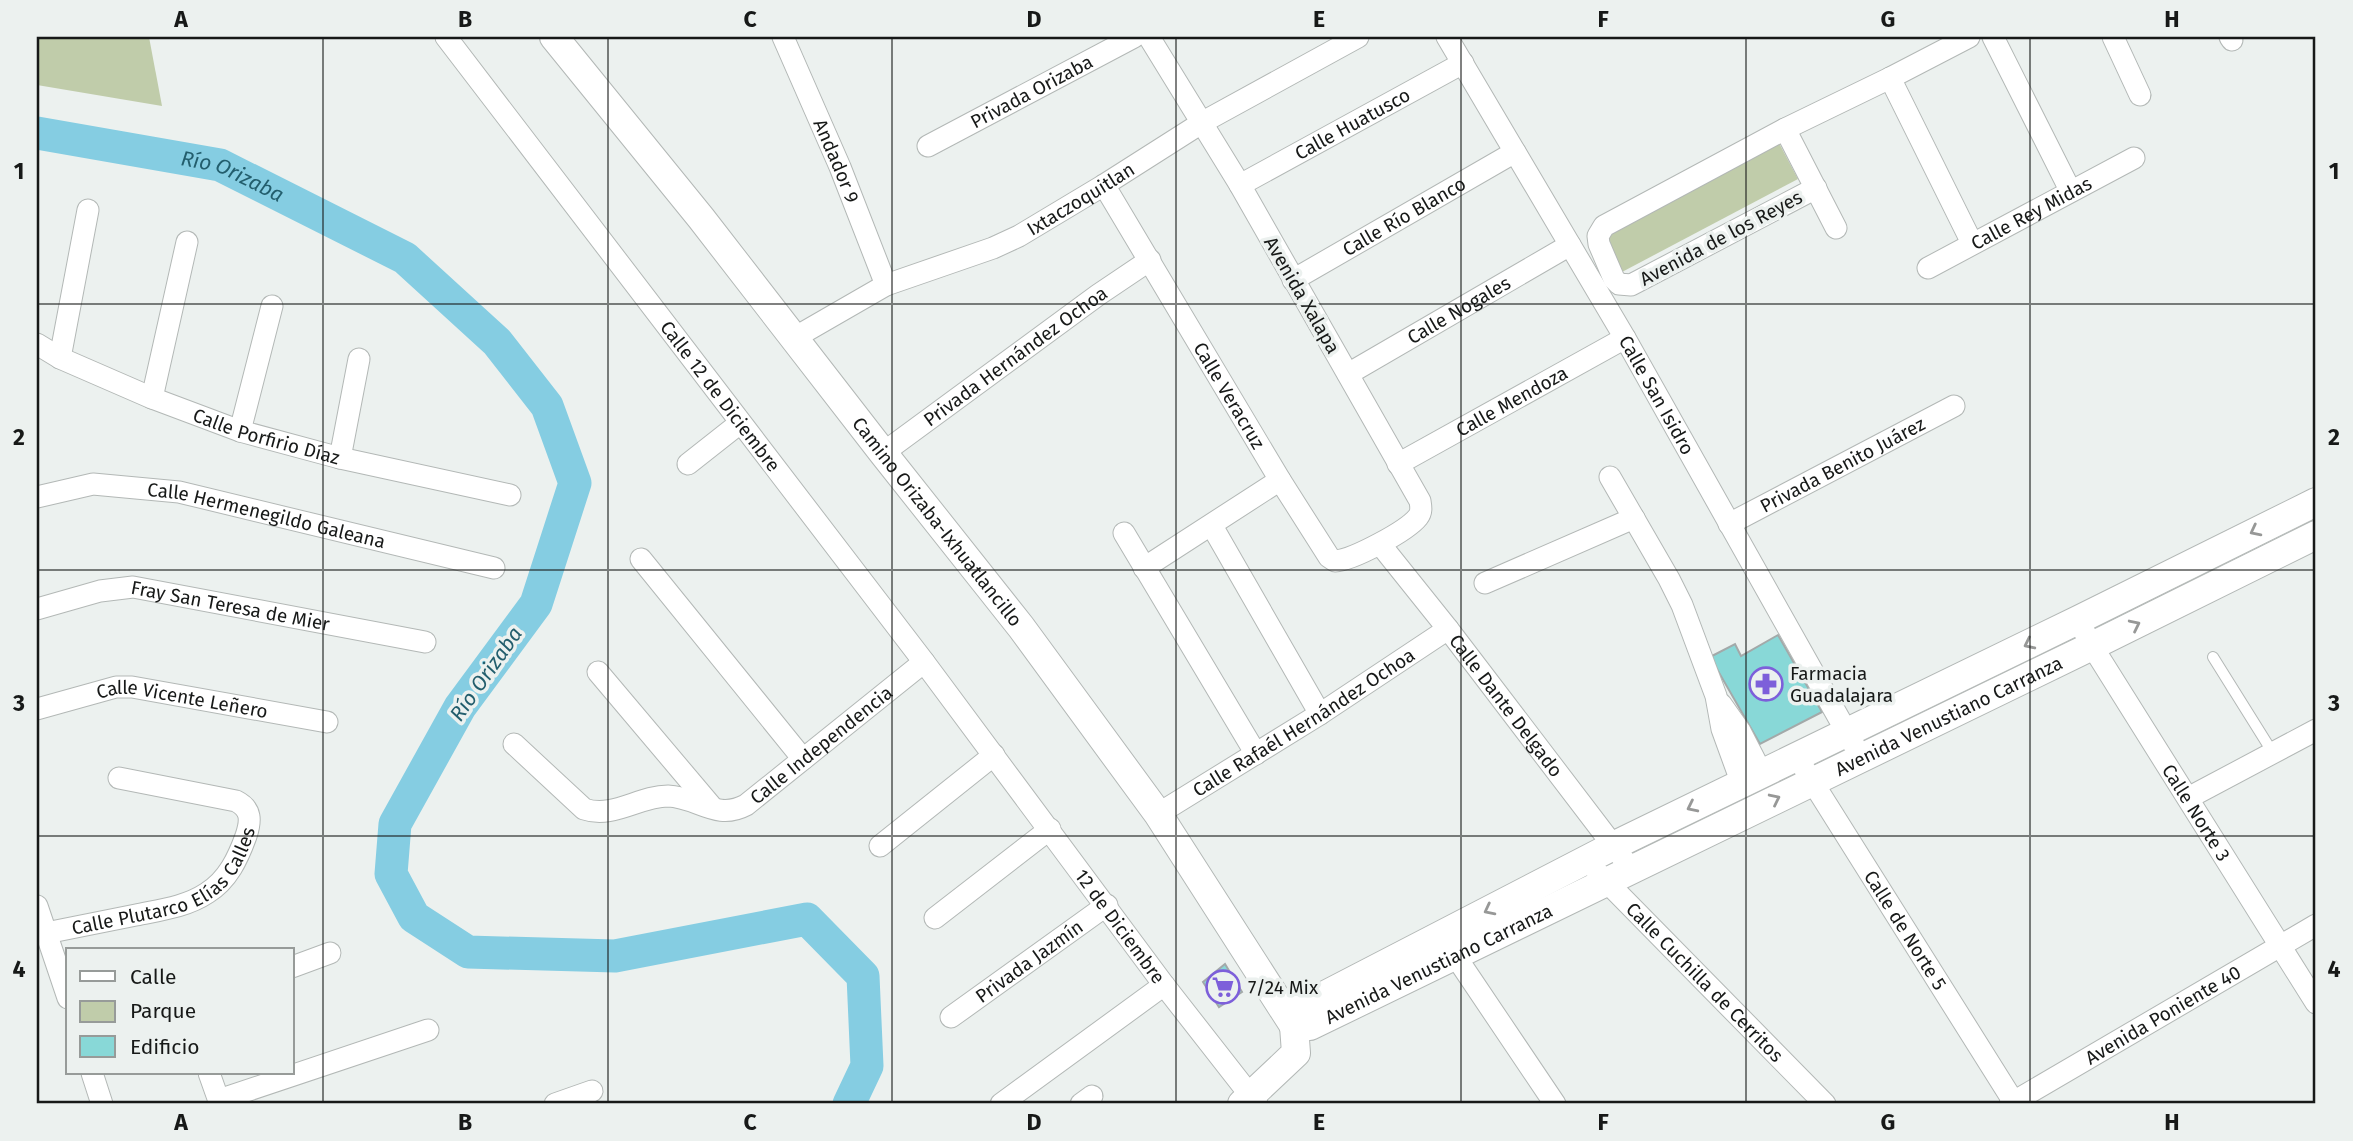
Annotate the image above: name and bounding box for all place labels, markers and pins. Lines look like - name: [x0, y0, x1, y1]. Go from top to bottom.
- place label: Farmacia Guadalajara: [1790, 662, 1893, 707]
- pharmacy icon: Farmacia Guadalajara: [1747, 665, 1785, 703]
- supermarket icon: 7/24 Mix: [1204, 968, 1242, 1006]
- place label: 7/24 Mix: [1248, 976, 1319, 999]

